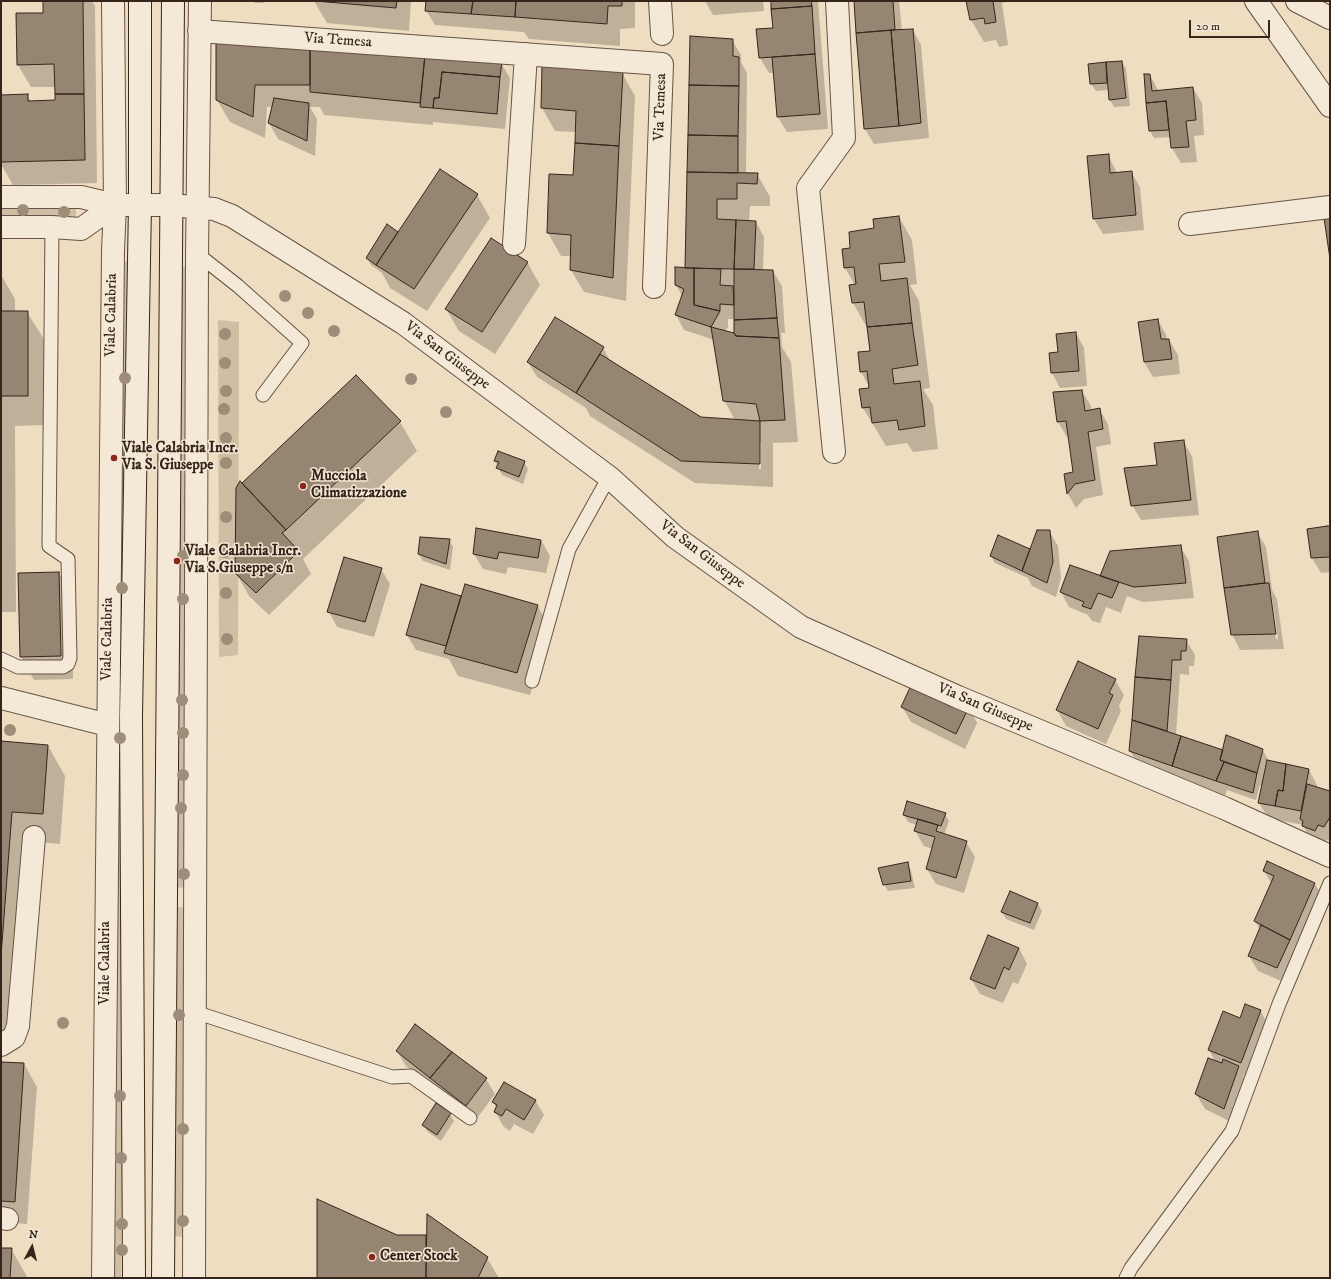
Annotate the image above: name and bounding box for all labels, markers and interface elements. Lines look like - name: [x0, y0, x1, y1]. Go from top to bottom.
- scale bar: [1191, 12, 1272, 38]
- text: 20 m: [1196, 19, 1220, 34]
- street label: Via Temesa: [304, 30, 372, 52]
- street label: Via Temesa: [651, 73, 671, 141]
- street label: Viale Calabria: [102, 273, 122, 357]
- street label: Via San Giuseppe: [401, 318, 493, 394]
- place label: Viale Calabria Incr. Via S. Giuseppe: [122, 440, 238, 475]
- marker: Viale Calabria Incr. Via S. Giuseppe: [109, 453, 119, 463]
- place label: Mucciola Climatizzazione: [311, 468, 407, 503]
- marker: Mucciola Climatizzazione: [298, 481, 308, 491]
- street label: Via San Giuseppe: [656, 517, 748, 593]
- place label: Viale Calabria Incr. Via S.Giuseppe s/n: [185, 543, 301, 578]
- marker: Viale Calabria Incr. Via S.Giuseppe s/n: [172, 556, 182, 566]
- street label: Viale Calabria: [98, 597, 118, 681]
- street label: Via San Giuseppe: [934, 680, 1036, 736]
- street label: Viale Calabria: [97, 921, 115, 1005]
- north arrow: [12, 1227, 52, 1267]
- text: N: [28, 1228, 39, 1243]
- place label: Center Stock: [380, 1248, 458, 1266]
- marker: Center Stock: [367, 1252, 377, 1262]

